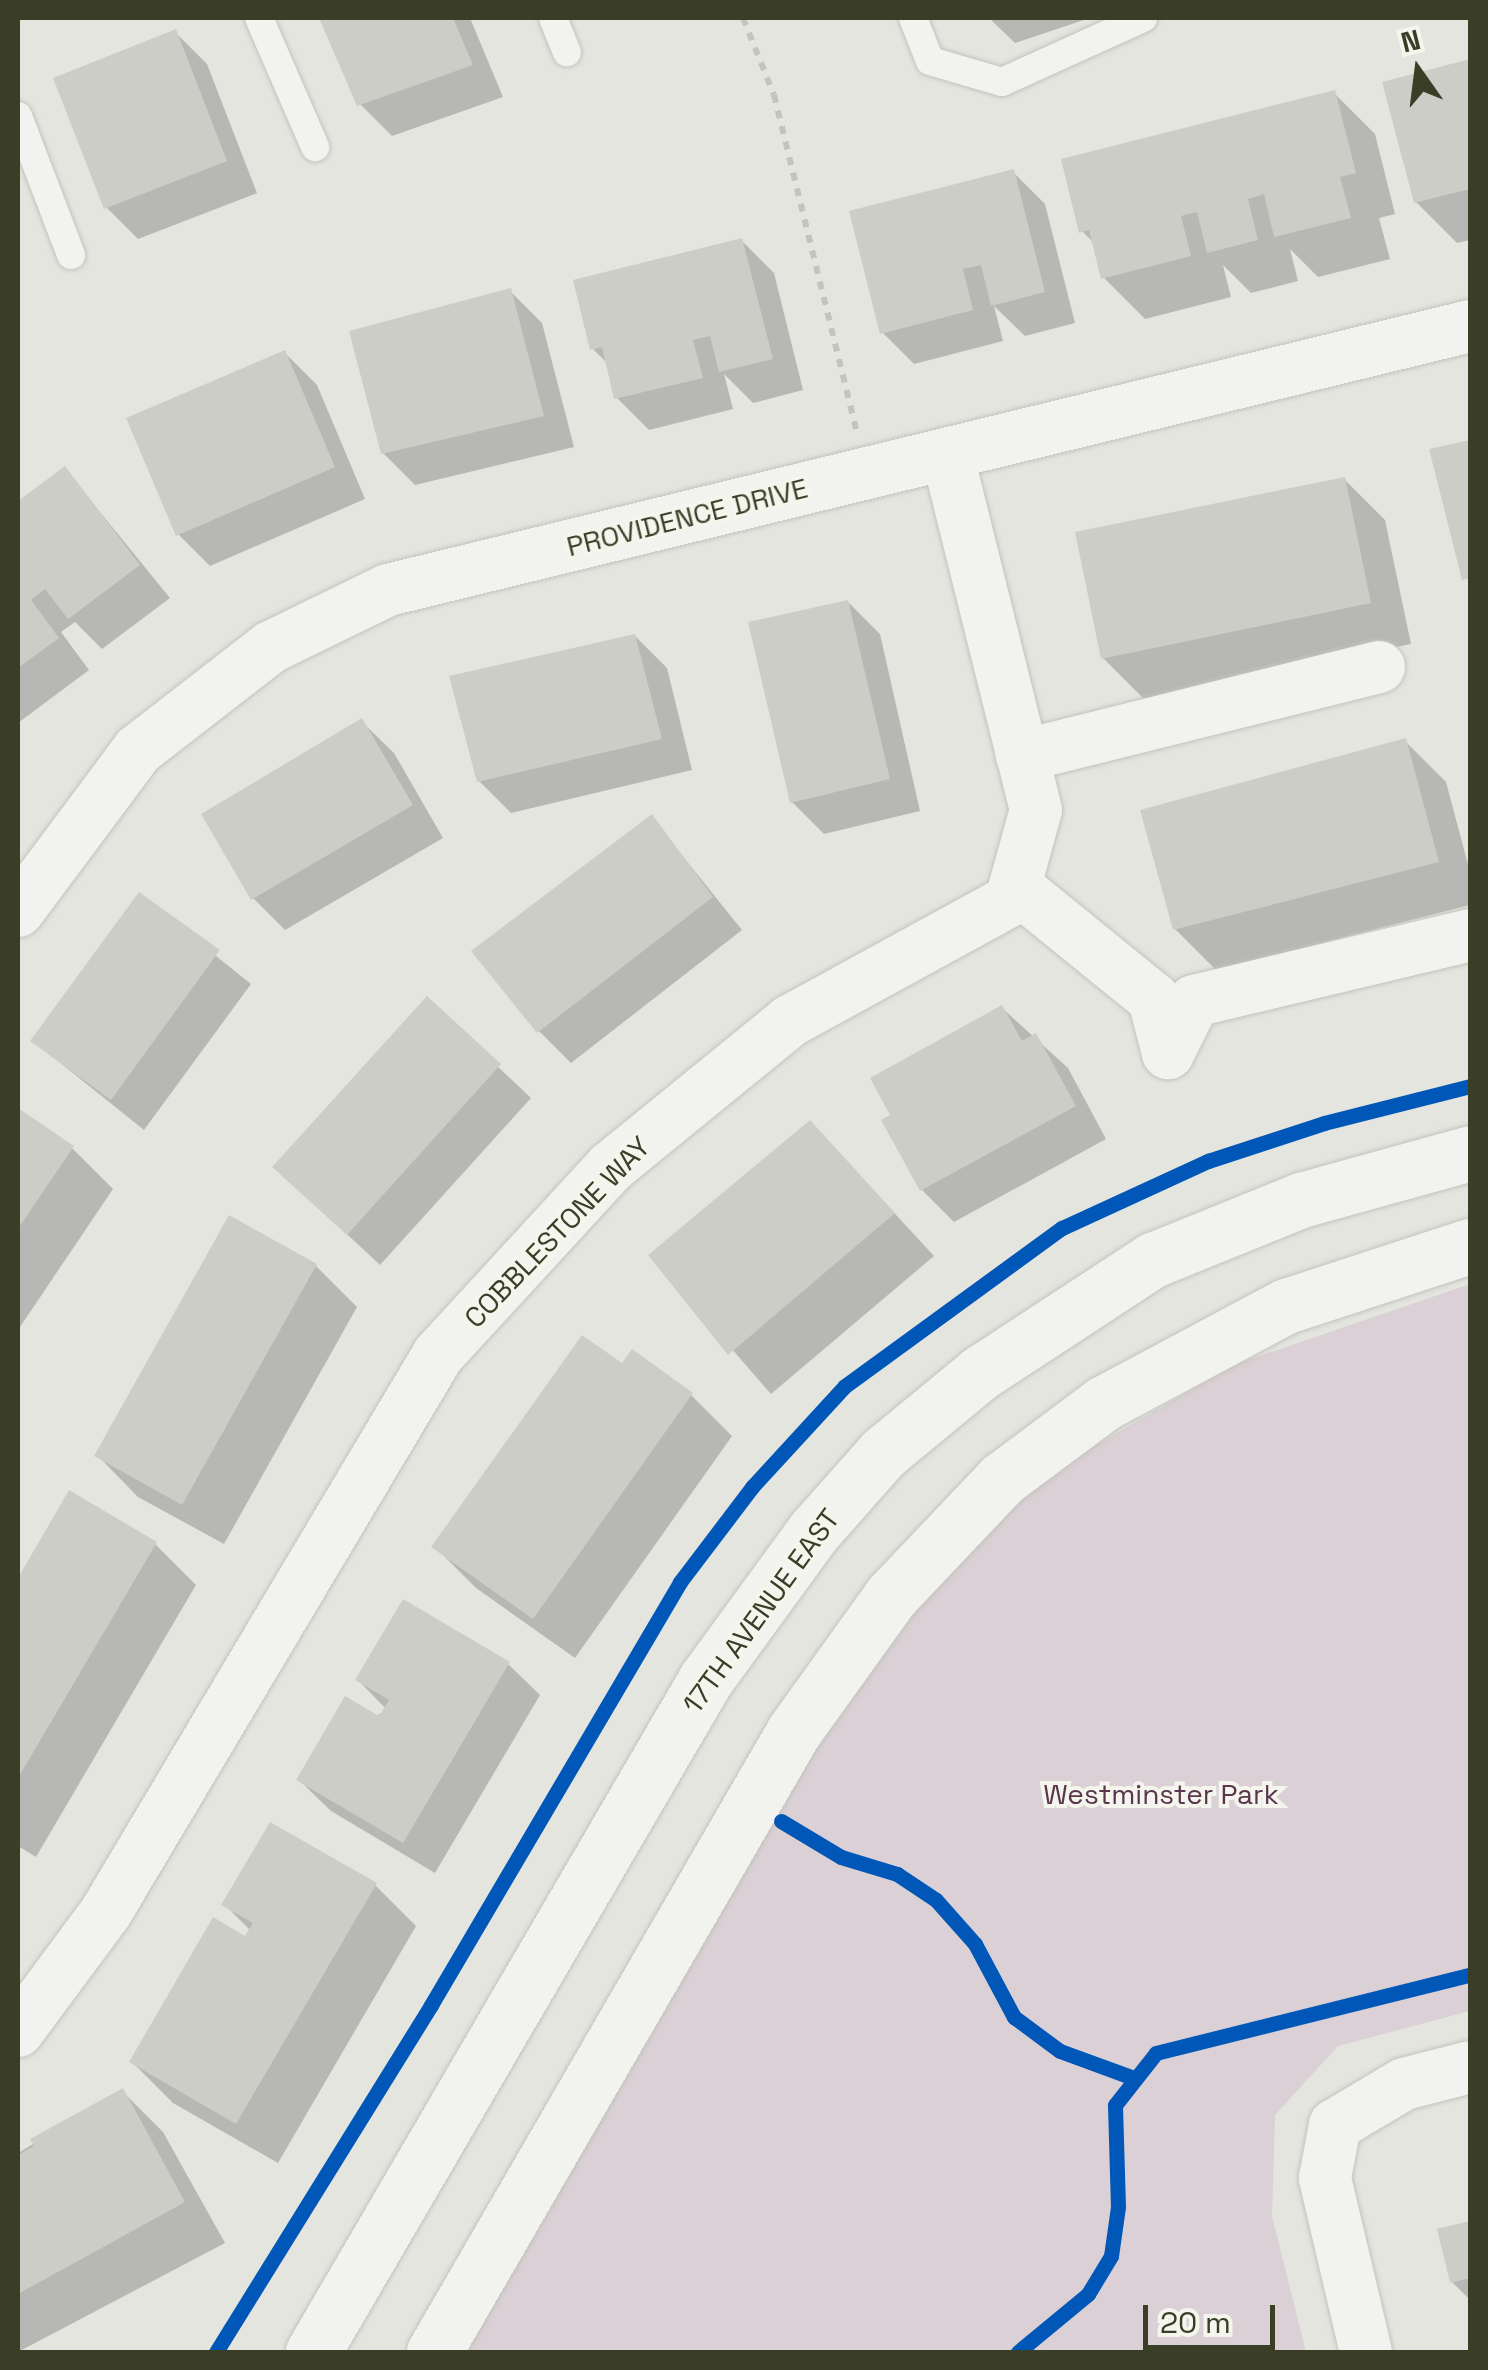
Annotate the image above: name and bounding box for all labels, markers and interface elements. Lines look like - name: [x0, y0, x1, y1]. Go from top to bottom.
- north arrow: [1368, 20, 1468, 120]
- text: N: [1397, 21, 1424, 61]
- street label: PROVIDENCE DRIVE: [563, 471, 811, 563]
- street label: COBBLESTONE WAY: [457, 1129, 657, 1335]
- street label: 17TH AVENUE EAST: [675, 1502, 847, 1720]
- park label: Westminster Park: [1043, 1777, 1279, 1811]
- scale bar: [1148, 2285, 1280, 2347]
- text: 20 m: [1160, 2303, 1231, 2342]

